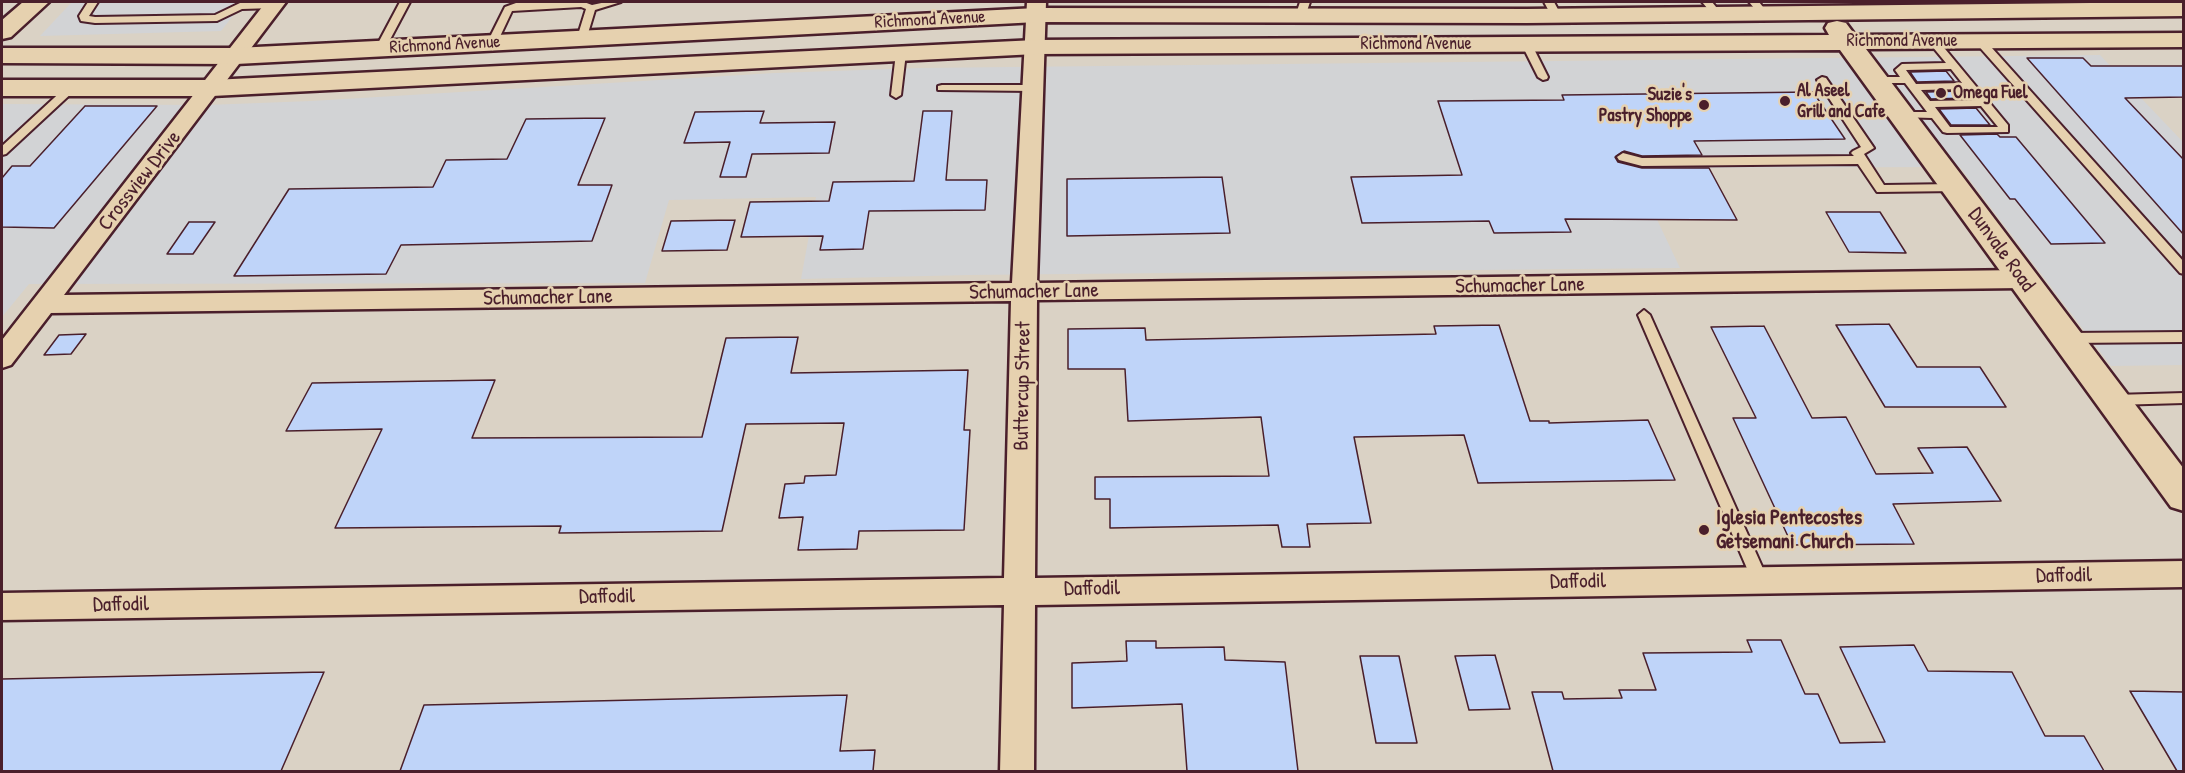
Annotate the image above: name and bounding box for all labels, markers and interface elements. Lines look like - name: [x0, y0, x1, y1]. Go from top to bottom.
- street label: Richmond Avenue: [874, 6, 986, 34]
- street label: Richmond Avenue: [1846, 30, 1958, 52]
- street label: Richmond Avenue: [389, 31, 501, 59]
- street label: Richmond Avenue: [1360, 33, 1472, 55]
- place label: Al Aseel Grill and Cafe: [1797, 80, 1885, 122]
- place label: Omega Fuel: [1953, 82, 2028, 104]
- place label: Suzie's Pastry Shoppe: [1599, 84, 1692, 127]
- marker: Omega Fuel: [1934, 86, 1948, 100]
- marker: Al Aseel Grill and Cafe: [1778, 94, 1792, 108]
- marker: Suzie's Pastry Shoppe: [1697, 98, 1711, 112]
- street label: Crossview Drive: [93, 126, 187, 236]
- street label: Dunvale Road: [1962, 203, 2040, 297]
- street label: Schumacher Lane: [1455, 272, 1585, 300]
- street label: Schumacher Lane: [969, 278, 1099, 306]
- street label: Schumacher Lane: [483, 284, 613, 312]
- street label: Buttercup Street: [1009, 321, 1037, 451]
- place label: Iglesia Pentecostes Getsemani Church: [1716, 505, 1862, 555]
- marker: Iglesia Pentecostes Getsemani Church: [1697, 523, 1711, 537]
- street label: Daffodil: [2036, 563, 2092, 589]
- street label: Daffodil: [1550, 569, 1606, 595]
- street label: Daffodil: [1064, 576, 1120, 602]
- street label: Daffodil: [579, 584, 635, 610]
- street label: Daffodil: [93, 592, 149, 618]

